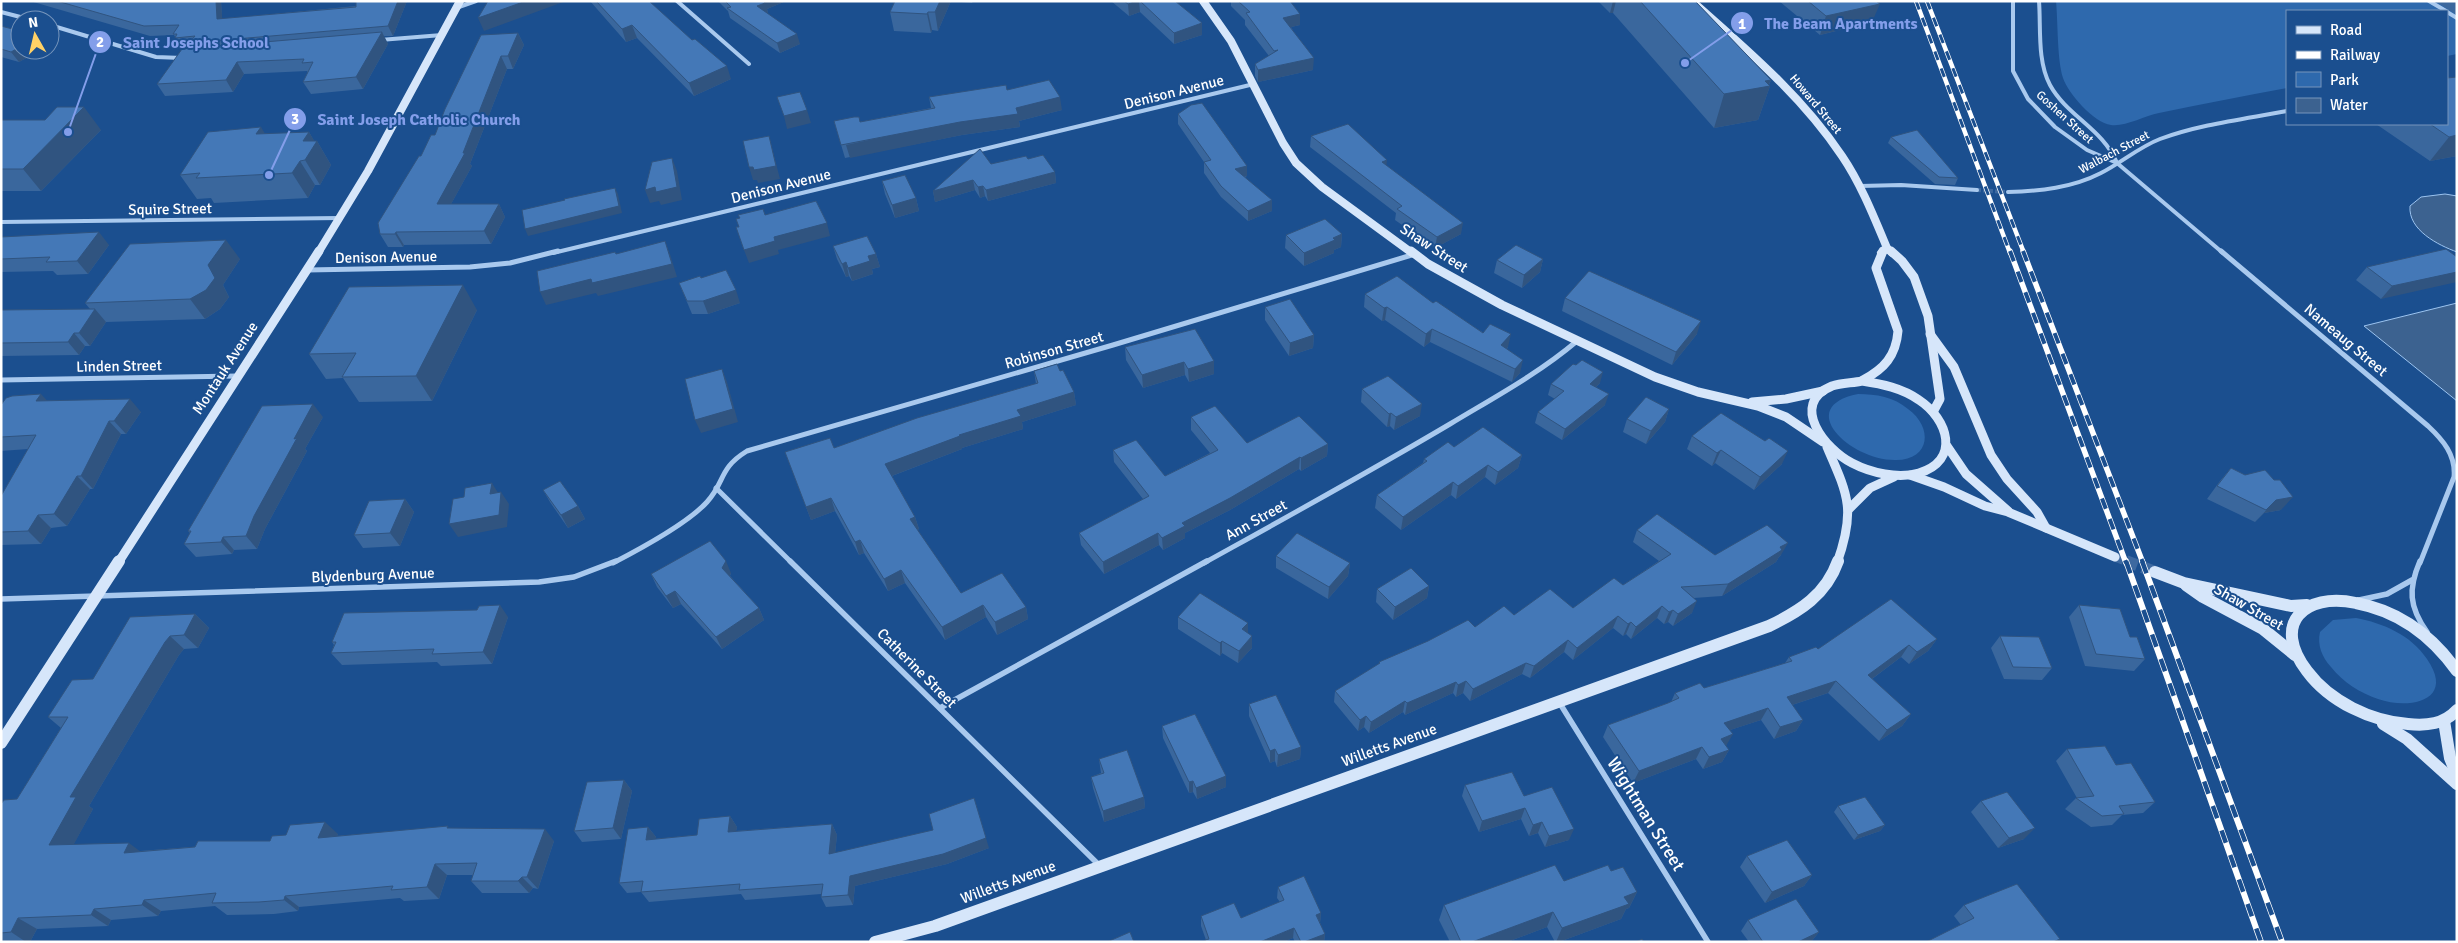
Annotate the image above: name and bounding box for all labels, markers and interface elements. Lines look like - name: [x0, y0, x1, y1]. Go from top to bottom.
- callout: The Beam Apartments: [1730, 8, 1928, 39]
- north arrow: [10, 10, 60, 60]
- legend: [2286, 10, 2448, 125]
- text: N: [27, 14, 39, 32]
- text: The Beam Apartments: [1764, 14, 1918, 34]
- text: 1: [1738, 15, 1746, 33]
- text: Road: [2330, 21, 2362, 39]
- callout: Saint Josephs School: [88, 27, 279, 58]
- text: 2: [96, 33, 104, 51]
- text: Saint Josephs School: [123, 33, 269, 53]
- text: Railway: [2330, 46, 2380, 64]
- street label: Denison Avenue: [1122, 71, 1226, 113]
- street label: Howard Street: [1786, 71, 1845, 137]
- text: Park: [2330, 71, 2359, 89]
- street label: Goshen Street: [2033, 88, 2097, 147]
- text: Water: [2330, 96, 2368, 114]
- callout: Saint Joseph Catholic Church: [282, 104, 530, 135]
- text: 3: [291, 110, 299, 128]
- text: Saint Joseph Catholic Church: [317, 110, 521, 130]
- street label: Walbach Street: [2076, 128, 2152, 177]
- street label: Denison Avenue: [729, 165, 833, 207]
- street label: Squire Street: [128, 199, 212, 219]
- street label: Shaw Street: [1397, 219, 1471, 277]
- street label: Denison Avenue: [335, 247, 437, 267]
- street label: Nameaug Street: [2301, 300, 2391, 380]
- street label: Montauk Avenue: [188, 318, 262, 418]
- street label: Robinson Street: [1003, 327, 1105, 373]
- street label: Linden Street: [76, 356, 162, 376]
- street label: Ann Street: [1222, 496, 1290, 544]
- street label: Blydenburg Avenue: [311, 564, 435, 586]
- street label: Shaw Street: [2211, 580, 2287, 634]
- street label: Catherine Street: [873, 624, 961, 712]
- street label: Willetts Avenue: [1339, 719, 1439, 771]
- street label: Wightman Street: [1602, 753, 1690, 875]
- street label: Willetts Avenue: [958, 856, 1058, 908]

